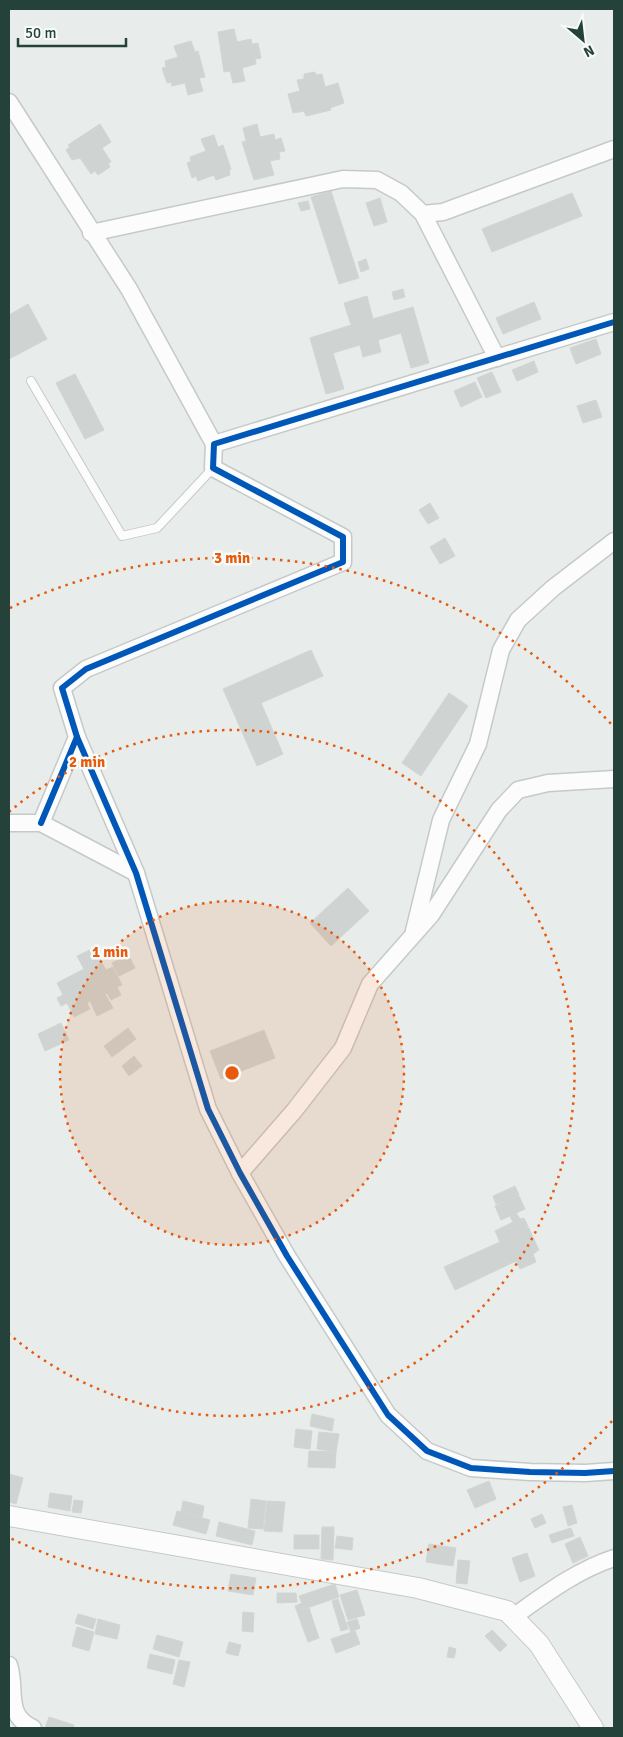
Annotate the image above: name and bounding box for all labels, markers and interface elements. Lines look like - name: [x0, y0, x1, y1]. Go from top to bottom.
- scale bar: [18, 15, 125, 47]
- north arrow: [558, 15, 608, 65]
- text: 50 m: [25, 24, 56, 42]
- text: N: [581, 41, 597, 61]
- text: 3 min: [214, 549, 250, 567]
- text: 2 min: [69, 753, 105, 771]
- text: 1 min: [92, 943, 128, 961]
- centre of rings: [223, 1064, 241, 1082]

